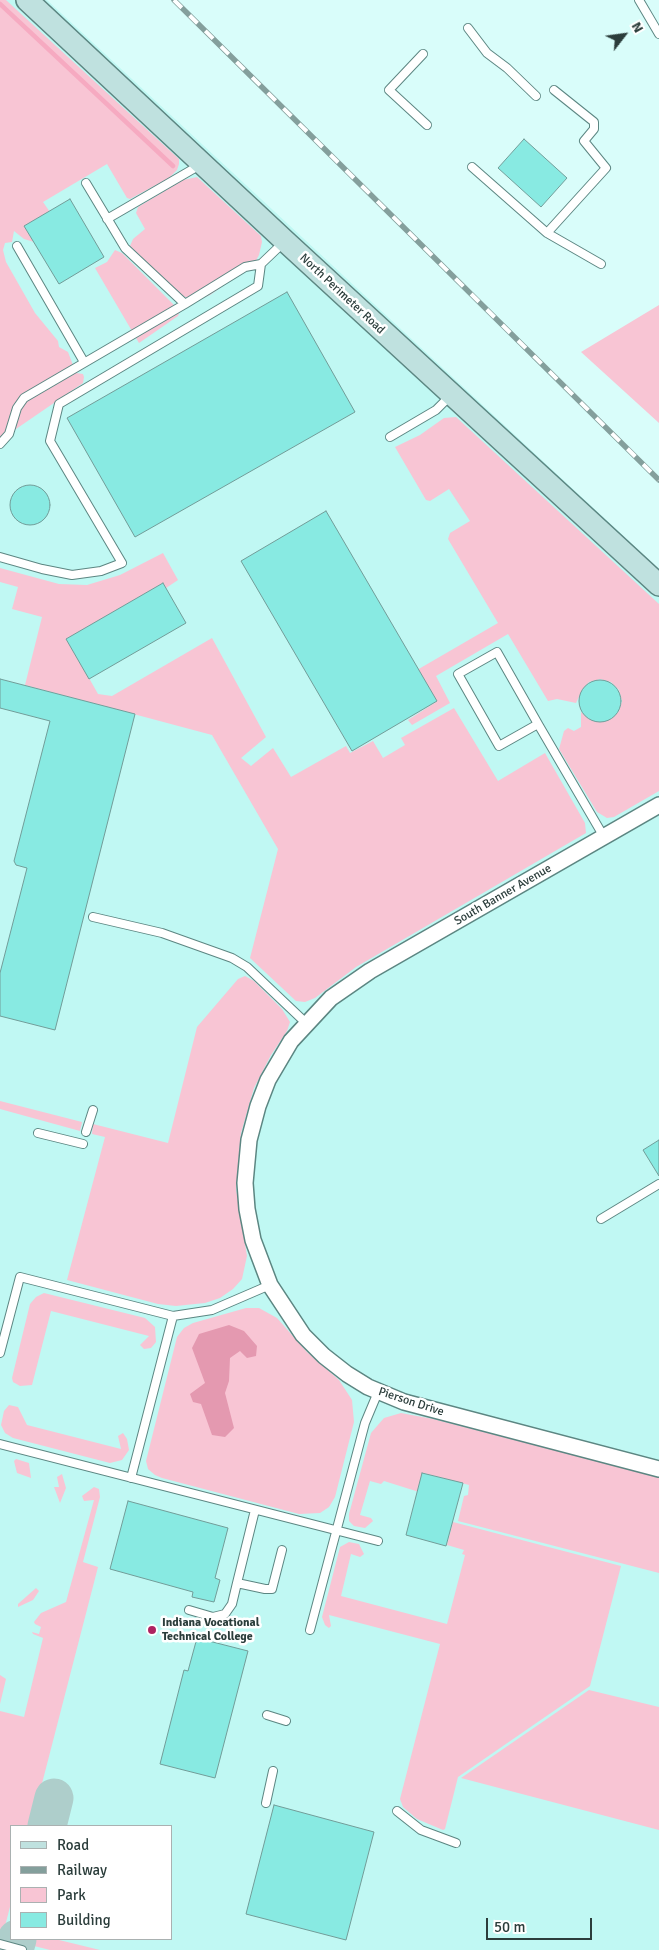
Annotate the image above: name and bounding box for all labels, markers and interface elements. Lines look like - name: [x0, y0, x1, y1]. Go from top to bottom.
- north arrow: [599, 10, 649, 60]
- text: N: [628, 19, 647, 36]
- street label: North Perimeter Road: [296, 251, 388, 337]
- street label: South Banner Avenue: [452, 861, 554, 929]
- street label: Pierson Drive: [376, 1385, 446, 1419]
- place label: Indiana Vocational Technical College: [162, 1616, 259, 1644]
- marker: Indiana Vocational Technical College: [146, 1624, 158, 1636]
- legend: [10, 1825, 172, 1940]
- text: Road: [57, 1836, 89, 1854]
- text: Railway: [57, 1861, 107, 1879]
- text: Park: [57, 1886, 86, 1904]
- scale bar: [489, 1908, 595, 1940]
- text: Building: [57, 1911, 111, 1929]
- text: 50 m: [494, 1918, 525, 1936]

